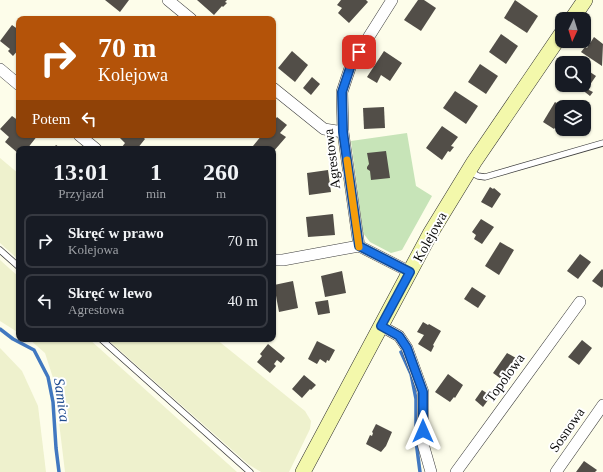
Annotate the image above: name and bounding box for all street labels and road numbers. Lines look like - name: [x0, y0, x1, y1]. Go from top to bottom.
- street label: Agrestowa: [321, 127, 343, 190]
- street label: Kolejowa: [410, 209, 450, 264]
- street label: Topolowa: [483, 350, 528, 405]
- street label: Sosnowa: [546, 404, 588, 455]

